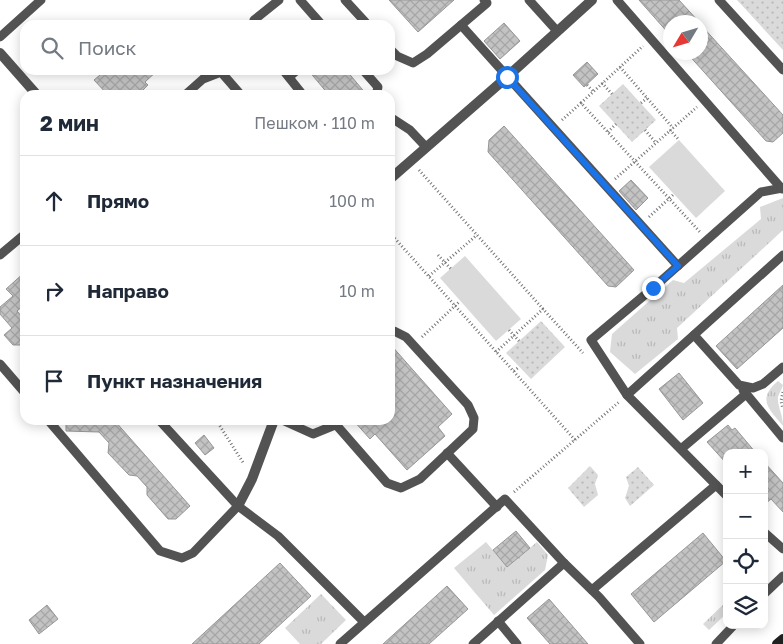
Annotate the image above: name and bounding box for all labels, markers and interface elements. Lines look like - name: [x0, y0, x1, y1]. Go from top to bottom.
- north arrow: [663, 15, 708, 60]
- search box: [20, 20, 395, 75]
- icon: search: [38, 34, 66, 62]
- text: Поиск: [78, 36, 137, 59]
- route start: [496, 66, 519, 89]
- text: 2 мин: [40, 110, 99, 136]
- text: Пешком · 110 m: [254, 113, 375, 133]
- icon: ahead: [40, 187, 68, 215]
- text: Прямо: [87, 189, 149, 212]
- text: 100 m: [329, 191, 375, 211]
- icon: right: [40, 277, 68, 305]
- route end: [642, 277, 665, 300]
- text: Направо: [87, 279, 169, 302]
- text: 10 m: [339, 281, 375, 301]
- icon: arrive: [40, 367, 68, 395]
- text: Пункт назначения: [87, 369, 262, 392]
- map controls: [723, 449, 768, 629]
- button: +: [723, 449, 768, 494]
- button: −: [723, 494, 768, 539]
- button: locate: [723, 539, 768, 584]
- button: layers: [723, 584, 768, 629]

